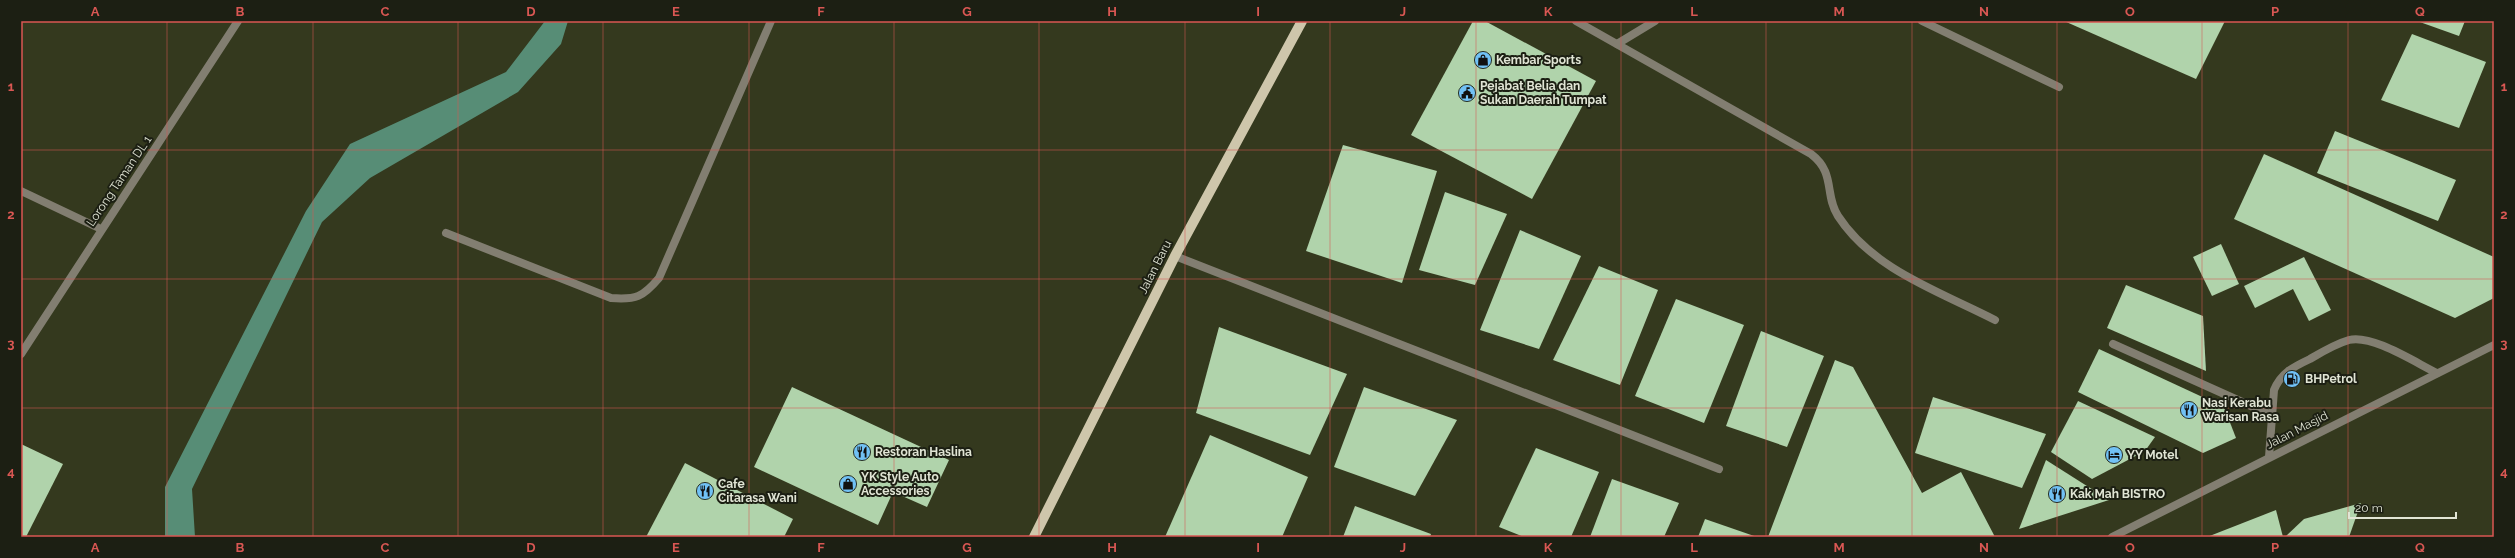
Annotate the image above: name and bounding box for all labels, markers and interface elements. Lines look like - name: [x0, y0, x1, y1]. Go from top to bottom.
- text: A: [91, 4, 100, 19]
- text: B: [236, 4, 245, 19]
- text: C: [381, 4, 390, 19]
- text: D: [526, 4, 536, 19]
- text: E: [672, 4, 680, 19]
- text: F: [817, 4, 825, 19]
- text: G: [962, 4, 972, 19]
- text: H: [1107, 4, 1117, 19]
- text: I: [1256, 4, 1260, 19]
- text: J: [1400, 4, 1406, 19]
- text: K: [1544, 4, 1553, 19]
- text: L: [1690, 4, 1698, 19]
- text: M: [1833, 4, 1845, 19]
- text: N: [1979, 4, 1989, 19]
- text: O: [2125, 4, 2135, 19]
- text: P: [2271, 4, 2279, 19]
- text: Q: [2415, 4, 2425, 19]
- shop icon: Kembar Sports: [1473, 50, 1493, 70]
- place label: Kembar Sports: [1496, 53, 1581, 67]
- text: 1: [8, 79, 15, 94]
- place label: Pejabat Belia dan Sukan Daerah Tumpat: [1480, 79, 1607, 107]
- text: 1: [2501, 79, 2508, 94]
- public building icon: Pejabat Belia dan Sukan Daerah Tumpat: [1457, 83, 1477, 103]
- street label: Lorong Taman DL 1: [84, 133, 154, 229]
- text: 2: [7, 207, 15, 222]
- text: 2: [2500, 207, 2508, 222]
- street label: Jalan Baru: [1136, 238, 1174, 296]
- text: 3: [7, 336, 15, 351]
- text: 3: [2500, 336, 2508, 351]
- fuel station icon: BHPetrol: [2282, 369, 2302, 389]
- place label: BHPetrol: [2305, 372, 2357, 386]
- place label: Nasi Kerabu Warisan Rasa: [2202, 396, 2279, 424]
- restaurant icon: Nasi Kerabu Warisan Rasa: [2179, 400, 2199, 420]
- street label: Jalan Masjid: [2264, 408, 2330, 452]
- restaurant icon: Restoran Haslina: [852, 442, 872, 462]
- place label: Restoran Haslina: [875, 445, 972, 459]
- hotel icon: YY Motel: [2104, 445, 2124, 465]
- place label: YY Motel: [2127, 448, 2178, 462]
- text: 4: [7, 464, 15, 479]
- text: 4: [2500, 464, 2508, 479]
- place label: YK Style Auto Accessories: [861, 470, 939, 498]
- shop icon: YK Style Auto Accessories: [838, 474, 858, 494]
- place label: Cafe Citarasa Wani: [718, 477, 797, 505]
- restaurant icon: Cafe Citarasa Wani: [695, 481, 715, 501]
- restaurant icon: Kak Mah BISTRO: [2047, 484, 2067, 504]
- place label: Kak Mah BISTRO: [2070, 487, 2165, 501]
- scale bar: [2349, 494, 2456, 520]
- text: 20 m: [2355, 501, 2383, 515]
- text: A: [91, 540, 100, 555]
- text: B: [236, 540, 245, 555]
- text: C: [381, 540, 390, 555]
- text: D: [526, 540, 536, 555]
- text: E: [672, 540, 680, 555]
- text: F: [817, 540, 825, 555]
- text: G: [962, 540, 972, 555]
- text: H: [1107, 540, 1117, 555]
- text: I: [1256, 540, 1260, 555]
- text: J: [1400, 540, 1406, 555]
- text: K: [1544, 540, 1553, 555]
- text: L: [1690, 540, 1698, 555]
- text: M: [1833, 540, 1845, 555]
- text: N: [1979, 540, 1989, 555]
- text: O: [2125, 540, 2135, 555]
- text: P: [2271, 540, 2279, 555]
- text: Q: [2415, 540, 2425, 555]

